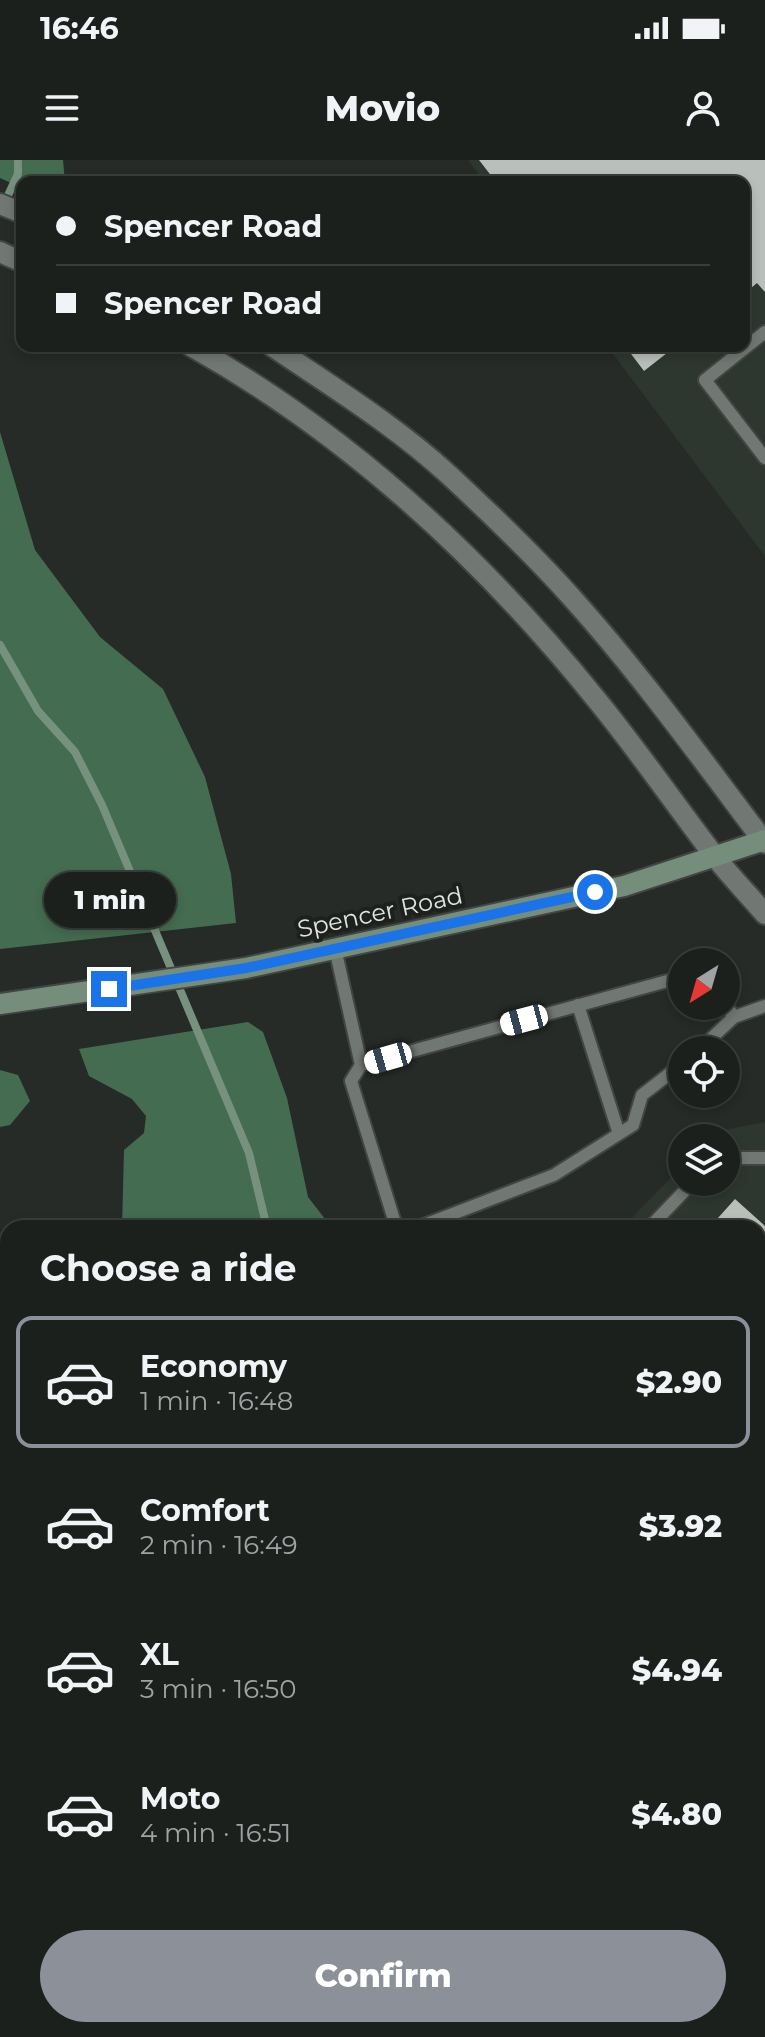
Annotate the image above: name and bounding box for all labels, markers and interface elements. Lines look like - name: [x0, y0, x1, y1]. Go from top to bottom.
- text: 16:46: [40, 10, 119, 47]
- icon: menu: [40, 86, 84, 130]
- text: Movio: [325, 86, 440, 130]
- icon: person: [681, 86, 725, 130]
- text: Spencer Road: [104, 208, 322, 245]
- text: Spencer Road: [104, 285, 322, 322]
- callout: 1 min: [43, 873, 175, 929]
- route start: [577, 874, 613, 910]
- street label: Spencer Road: [295, 880, 465, 944]
- text: 1 min: [74, 884, 146, 916]
- north arrow: [668, 948, 740, 1020]
- map controls: [668, 948, 740, 1196]
- route end: [91, 971, 127, 1007]
- car: [498, 1002, 550, 1038]
- button: locate: [668, 1036, 740, 1108]
- car: [362, 1040, 414, 1076]
- button: layers: [668, 1124, 740, 1196]
- text: Choose a ride: [40, 1246, 297, 1290]
- icon: car: [44, 1346, 116, 1418]
- text: Economy: [140, 1348, 287, 1385]
- text: $2.90: [636, 1364, 722, 1401]
- text: 1 min · 16:48: [140, 1385, 293, 1417]
- icon: car: [44, 1490, 116, 1562]
- text: Comfort: [140, 1492, 270, 1529]
- text: $3.92: [639, 1508, 722, 1545]
- text: 2 min · 16:49: [140, 1529, 297, 1561]
- icon: car: [44, 1634, 116, 1706]
- text: XL: [140, 1636, 179, 1673]
- text: $4.94: [632, 1652, 722, 1689]
- text: 3 min · 16:50: [140, 1673, 296, 1705]
- icon: car: [44, 1778, 116, 1850]
- text: Moto: [140, 1780, 221, 1817]
- text: $4.80: [631, 1796, 722, 1833]
- text: 4 min · 16:51: [140, 1817, 291, 1849]
- button: Confirm: [40, 1930, 726, 2022]

